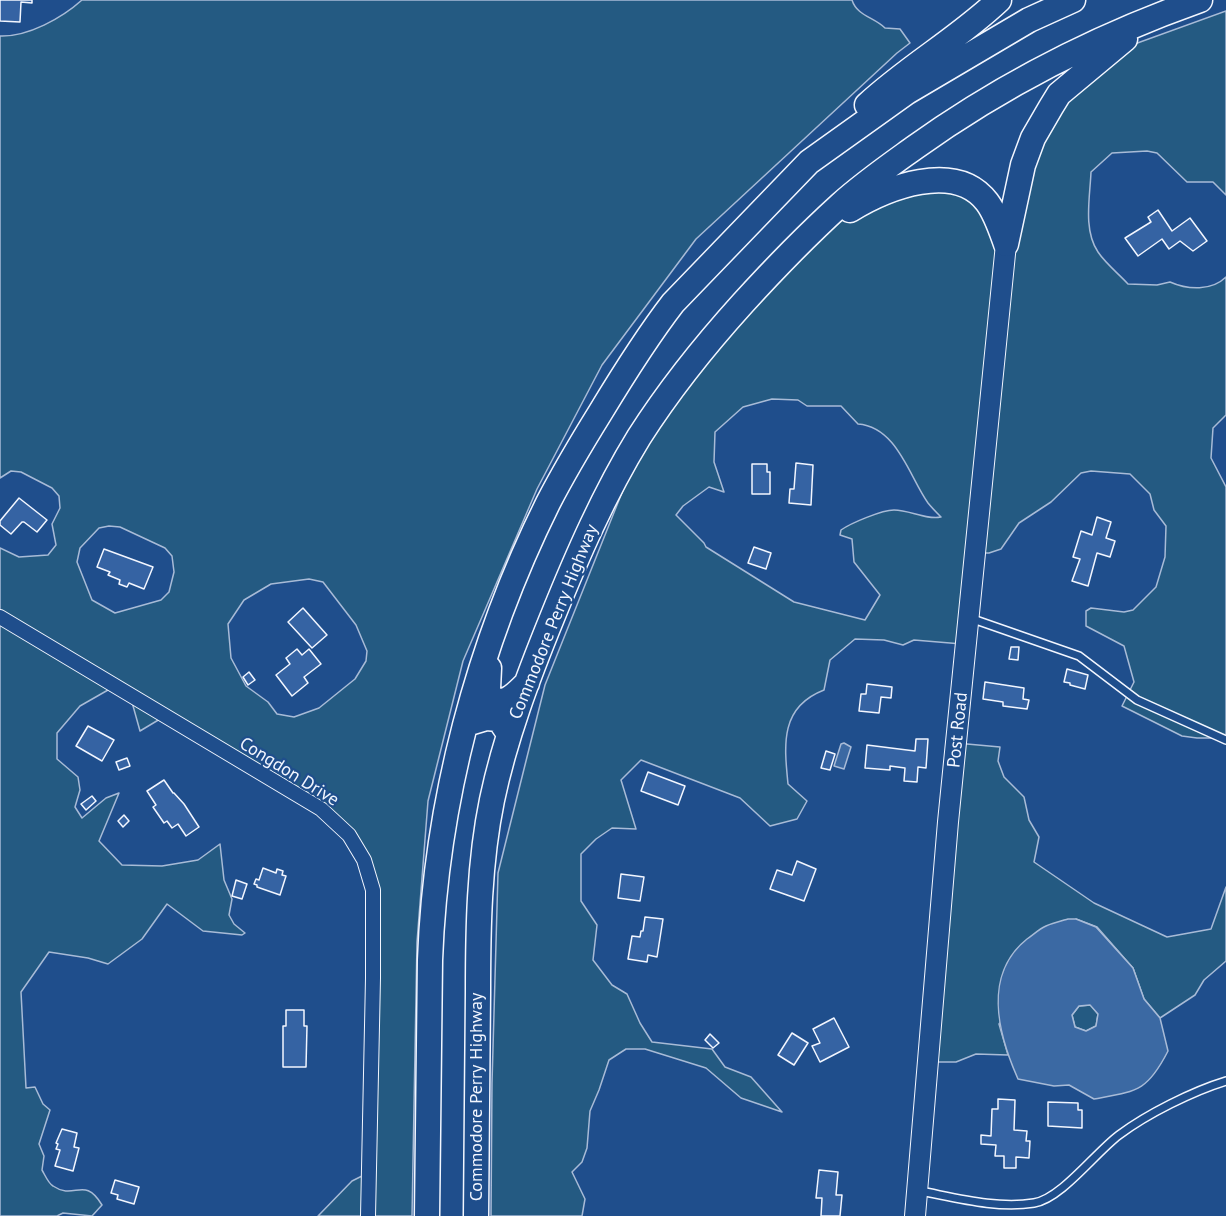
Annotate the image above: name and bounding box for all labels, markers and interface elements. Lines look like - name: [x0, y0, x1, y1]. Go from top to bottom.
- street label: Commodore Perry Highway: [505, 521, 603, 723]
- street label: Post Road: [943, 691, 973, 769]
- street label: Congdon Drive: [235, 733, 343, 811]
- street label: Commodore Perry Highway: [466, 993, 488, 1201]

